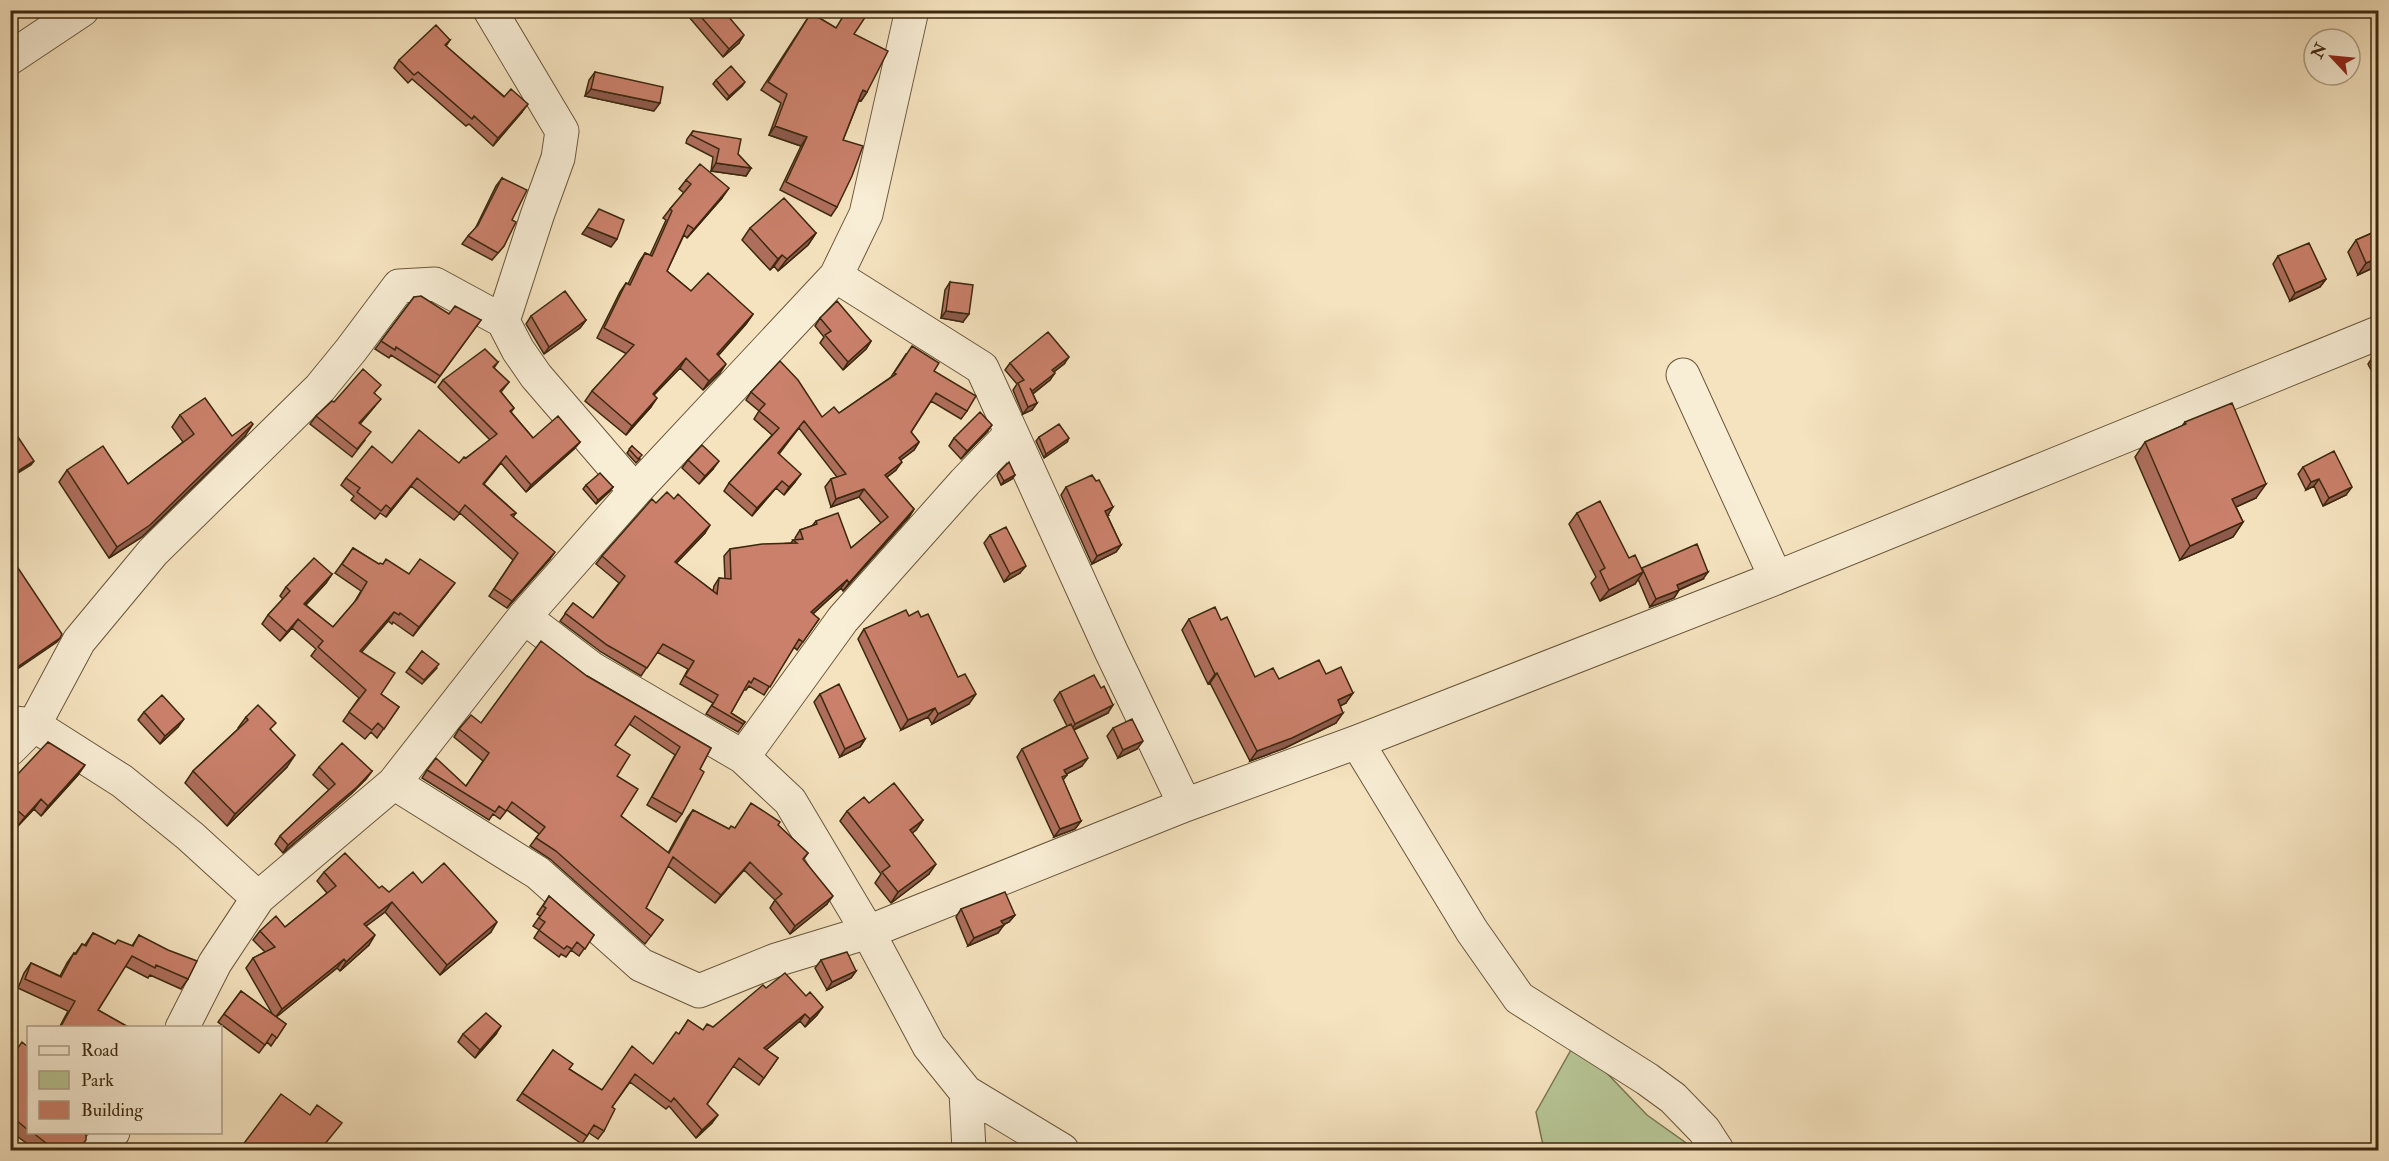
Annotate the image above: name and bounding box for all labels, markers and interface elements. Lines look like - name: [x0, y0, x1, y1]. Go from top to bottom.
- north arrow: [2302, 27, 2362, 87]
- text: N: [2307, 39, 2332, 63]
- legend: [27, 1026, 222, 1134]
- text: Road: [81, 1039, 119, 1062]
- text: Park: [81, 1069, 114, 1092]
- text: Building: [81, 1099, 144, 1122]

